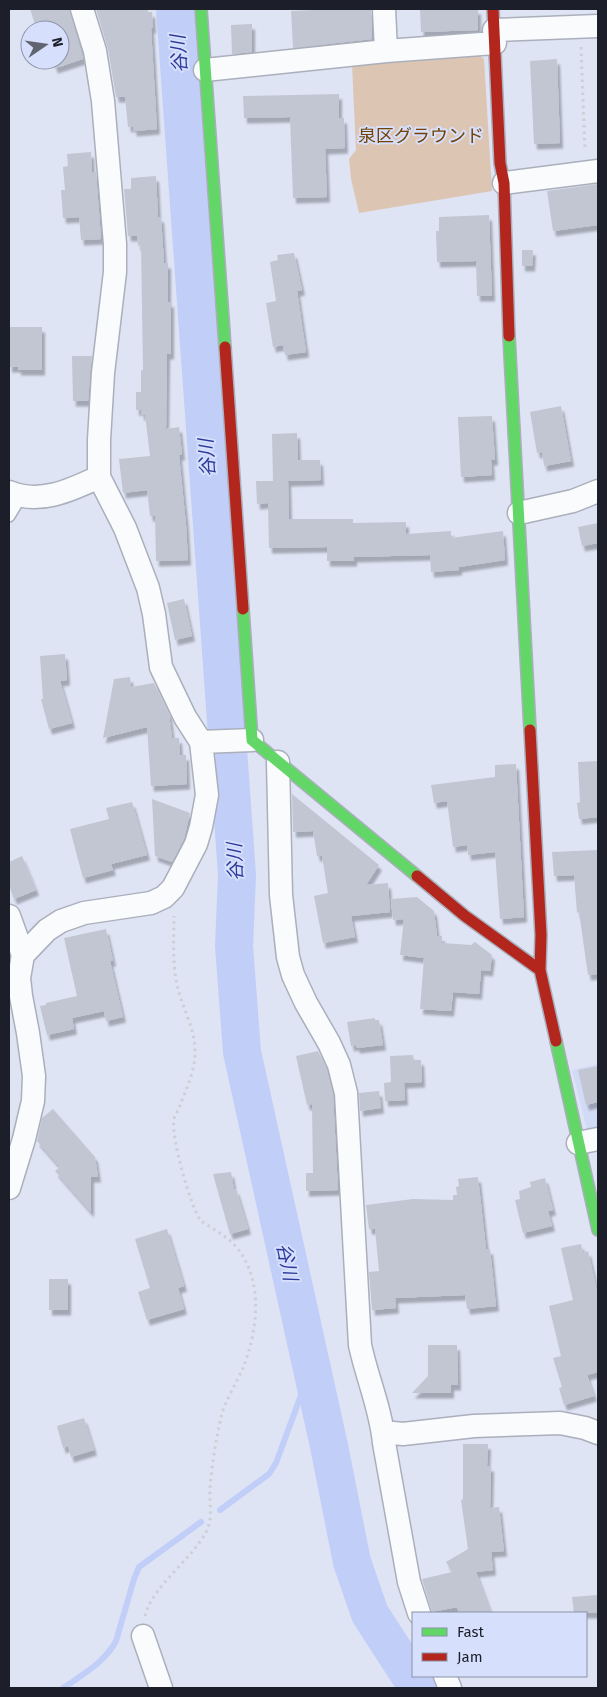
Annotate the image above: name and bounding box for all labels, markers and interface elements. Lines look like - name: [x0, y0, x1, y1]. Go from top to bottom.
- north arrow: [20, 20, 70, 70]
- water label: 谷川: [166, 32, 192, 74]
- text: N: [48, 36, 67, 49]
- park label: 泉区グラウンド: [358, 125, 484, 147]
- water label: 谷川: [194, 436, 220, 478]
- water label: 谷川: [223, 841, 247, 881]
- water label: 谷川: [272, 1241, 303, 1285]
- legend: [412, 1612, 587, 1677]
- text: Fast: [457, 1623, 484, 1641]
- text: Jam: [457, 1648, 483, 1666]

